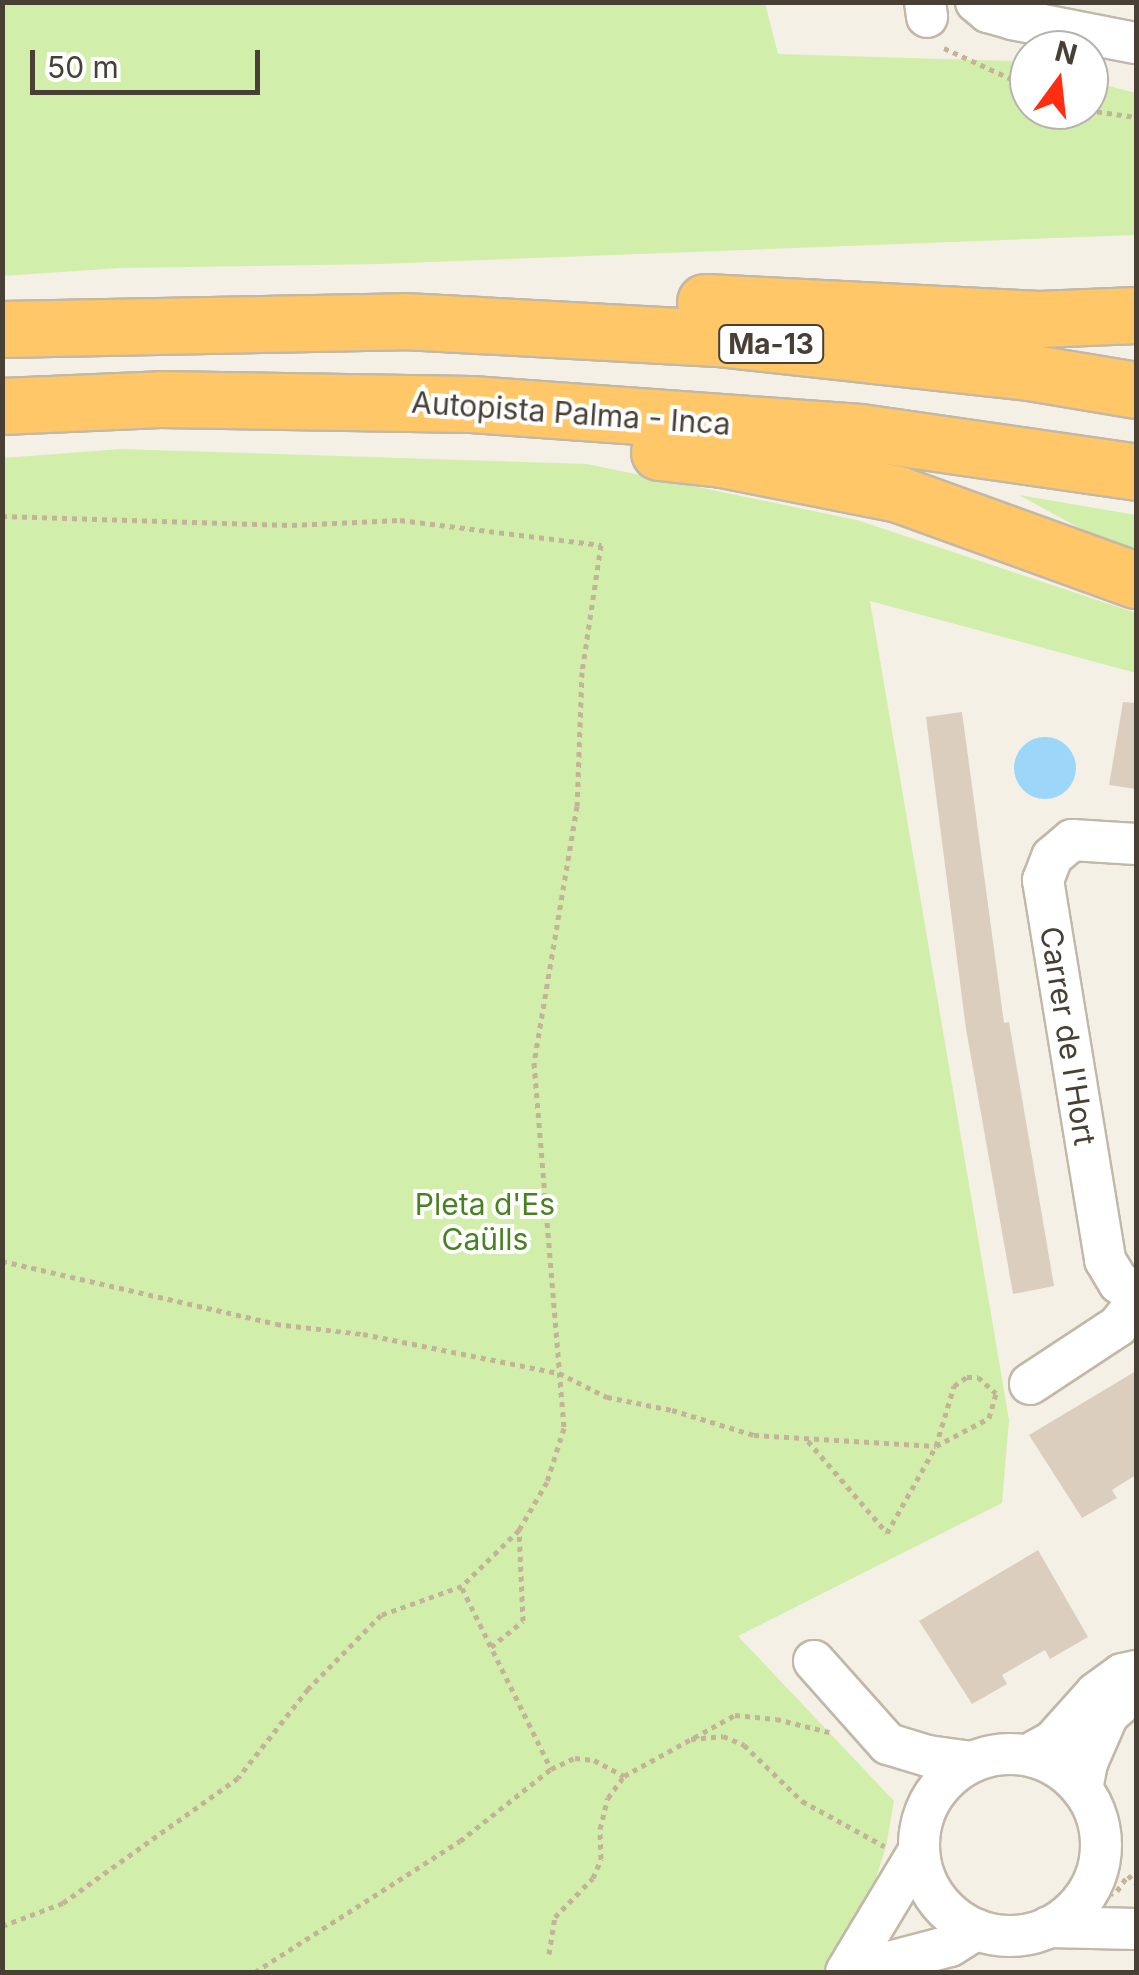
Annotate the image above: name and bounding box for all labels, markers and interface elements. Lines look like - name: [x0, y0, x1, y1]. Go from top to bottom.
- scale bar: [35, 30, 265, 92]
- north arrow: [1009, 30, 1109, 130]
- text: N: [1052, 34, 1081, 72]
- text: 50 m: [47, 49, 119, 85]
- road number: Ma-13: [716, 321, 826, 367]
- street label: Autopista Palma - Inca: [410, 384, 732, 442]
- street label: Carrer de l'Hort: [1033, 924, 1103, 1148]
- park label: Pleta d'Es Caülls: [415, 1186, 555, 1256]

